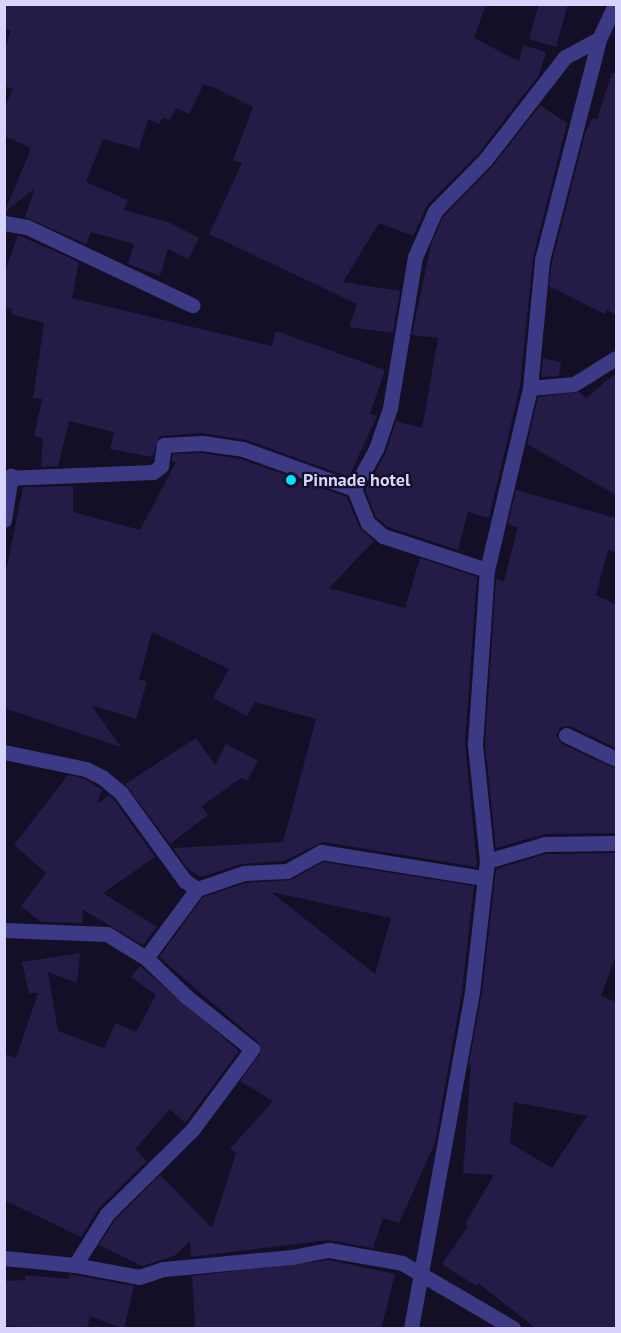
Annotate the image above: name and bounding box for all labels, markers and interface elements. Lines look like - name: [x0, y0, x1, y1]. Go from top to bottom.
- place label: Pinnade hotel: [303, 469, 410, 491]
- marker: Pinnade hotel: [284, 473, 298, 487]

